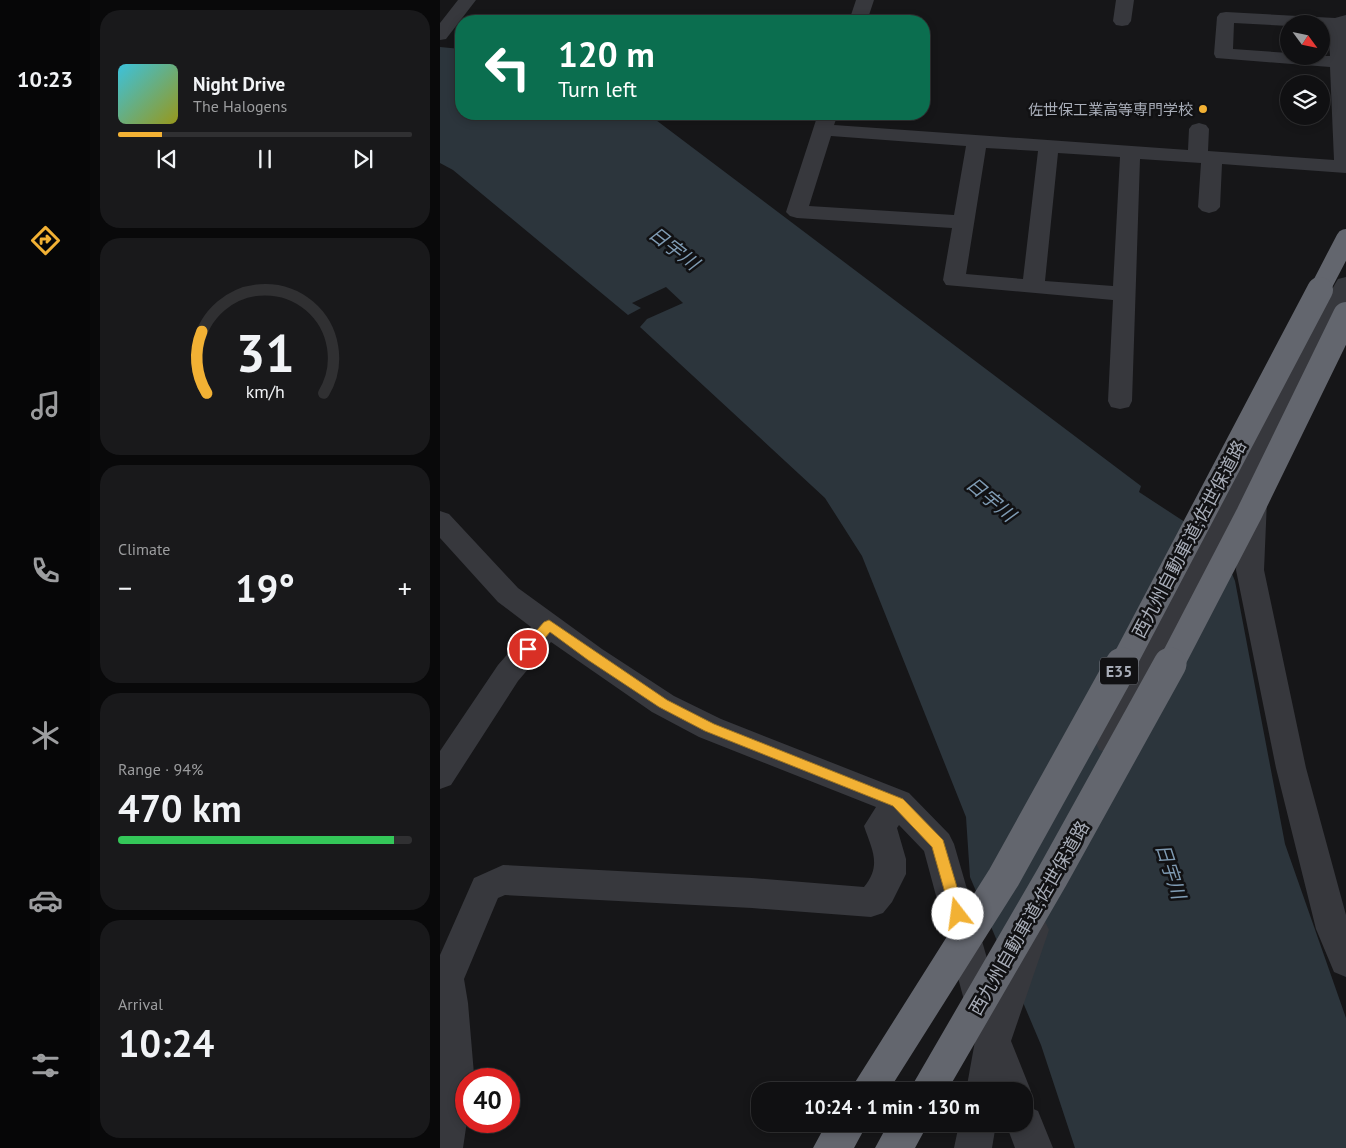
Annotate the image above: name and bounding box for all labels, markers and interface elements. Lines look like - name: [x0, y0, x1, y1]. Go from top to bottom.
- north arrow: [1280, 15, 1330, 65]
- map controls: [1280, 15, 1330, 125]
- text: 120 m: [558, 31, 655, 77]
- icon: left: [475, 35, 540, 100]
- text: 10:23: [17, 65, 73, 93]
- text: Night Drive: [193, 72, 285, 96]
- text: Turn left: [558, 75, 637, 103]
- button: layers: [1280, 75, 1330, 125]
- text: The Halogens: [193, 96, 287, 116]
- place label: 佐世保工業高等専門学校: [1028, 100, 1193, 119]
- marker: 佐世保工業高等専門学校: [1197, 103, 1209, 115]
- icon: previous: [153, 145, 181, 173]
- icon: pause: [251, 145, 279, 173]
- icon: next: [349, 145, 377, 173]
- water label: 日宇川: [644, 221, 705, 276]
- icon: directions: [28, 223, 63, 258]
- text: 31: [236, 319, 294, 386]
- text: km/h: [245, 380, 285, 403]
- icon: music: [28, 388, 63, 423]
- street label: 西九州自動車道;佐世保道路: [1127, 436, 1251, 642]
- water label: 日宇川: [961, 471, 1022, 528]
- text: Climate: [118, 539, 170, 559]
- icon: phone: [28, 553, 63, 588]
- text: 19°: [235, 563, 295, 612]
- text: −: [118, 569, 132, 606]
- text: +: [398, 569, 412, 606]
- pin: [507, 628, 549, 670]
- icon: arrive: [514, 635, 542, 663]
- road number: E35: [1100, 658, 1138, 684]
- icon: climate: [28, 718, 63, 753]
- text: Range · 94%: [118, 759, 203, 779]
- text: 470 km: [118, 783, 242, 832]
- street label: 西九州自動車道;佐世保道路: [964, 817, 1094, 1019]
- water label: 日宇川: [1151, 840, 1192, 904]
- icon: car: [28, 883, 63, 918]
- position arrow: [931, 887, 983, 939]
- text: Arrival: [118, 994, 163, 1014]
- text: 10:24: [118, 1018, 214, 1067]
- icon: filters: [28, 1048, 63, 1083]
- speed limit sign: 40: [455, 1068, 520, 1133]
- text: 10:24 · 1 min · 130 m: [804, 1095, 980, 1119]

